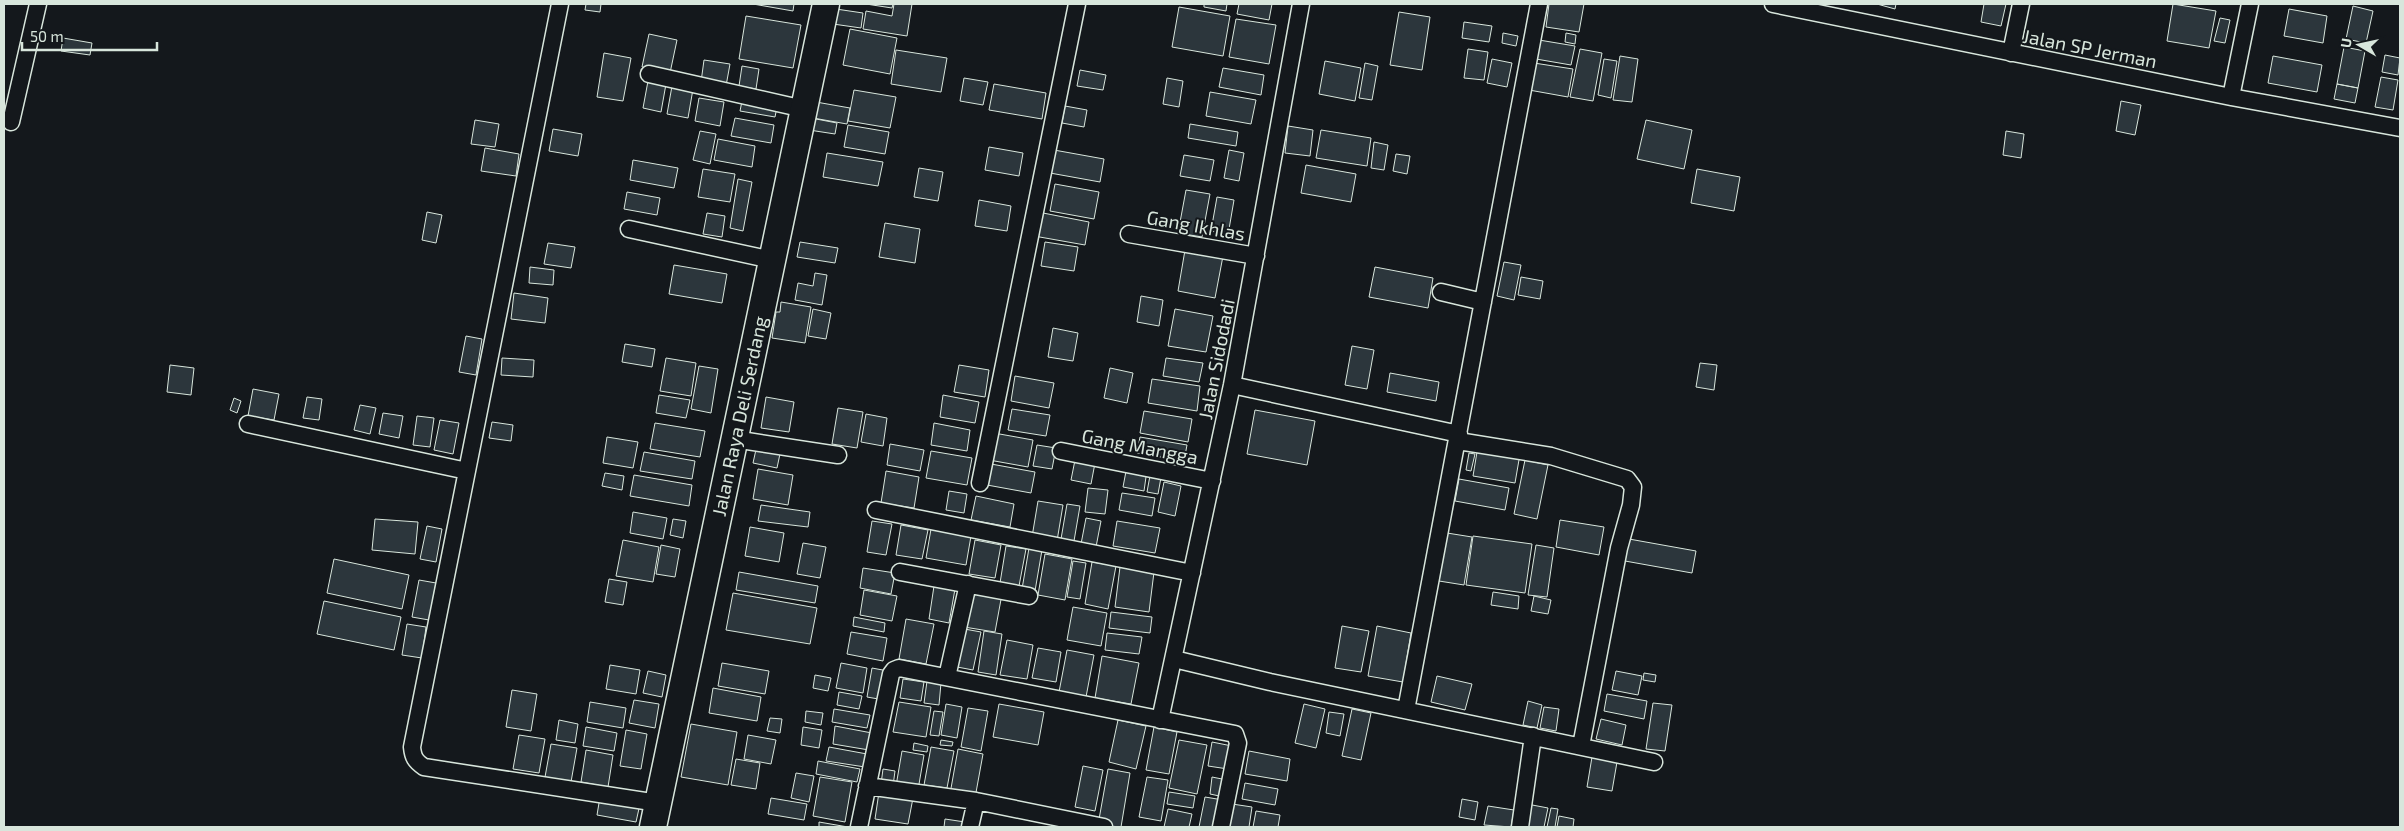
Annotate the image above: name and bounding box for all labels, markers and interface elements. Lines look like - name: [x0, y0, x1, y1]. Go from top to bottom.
- scale bar: [22, 20, 158, 52]
- north arrow: [2334, 20, 2384, 70]
- street label: Jalan SP Jerman: [2021, 24, 2159, 72]
- text: 50 m: [30, 27, 64, 45]
- text: U: [2337, 37, 2355, 49]
- street label: Gang Ikhlas: [1145, 205, 1247, 245]
- street label: Jalan Sidodadi: [1193, 297, 1239, 421]
- street label: Jalan Raya Deli Serdang: [707, 314, 772, 518]
- street label: Gang Mangga: [1080, 423, 1200, 469]

